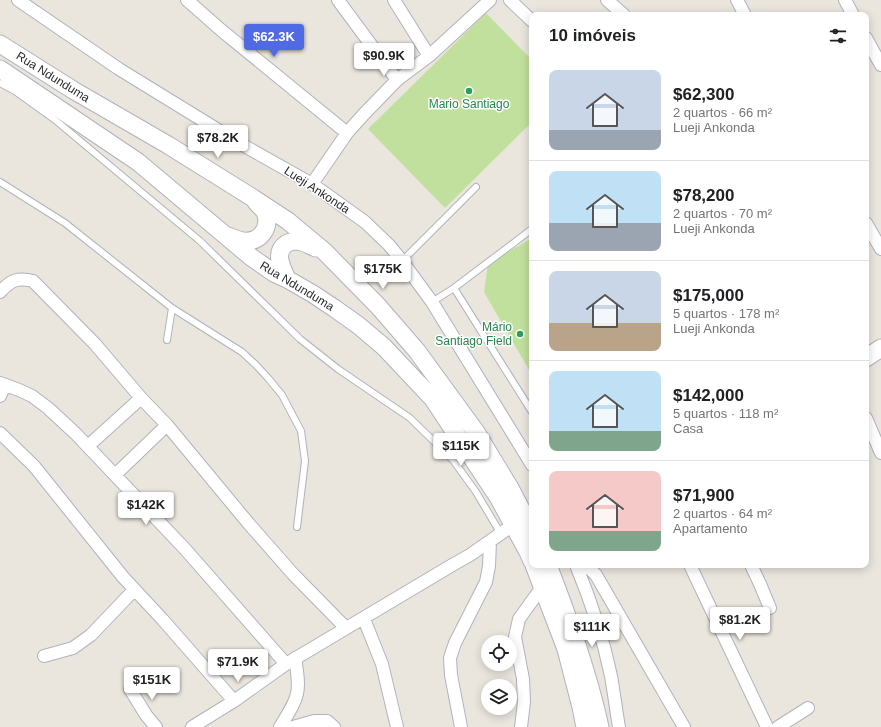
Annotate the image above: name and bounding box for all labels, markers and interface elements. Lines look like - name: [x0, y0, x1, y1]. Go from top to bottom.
- pin: $62.3K: [241, 24, 307, 58]
- icon: filters: [827, 25, 849, 47]
- text: 10 imóveis: [549, 26, 636, 45]
- text: $62.3K: [253, 29, 295, 44]
- pin: $90.9K: [351, 43, 417, 77]
- text: $90.9K: [363, 48, 405, 63]
- street label: Rua Ndunduma: [14, 49, 93, 105]
- text: $62,300: [673, 85, 734, 104]
- marker: Mario Santiago: [464, 86, 474, 96]
- icon: home: [581, 86, 629, 134]
- place label: Mario Santiago: [429, 97, 510, 111]
- text: 2 quartos · 66 m²: [673, 105, 772, 120]
- text: Lueji Ankonda: [673, 120, 755, 135]
- pin: $78.2K: [185, 125, 251, 159]
- text: $78.2K: [197, 130, 239, 145]
- street label: Lueji Ankonda: [282, 164, 353, 217]
- text: $78,200: [673, 186, 734, 205]
- icon: home: [581, 187, 629, 235]
- text: 2 quartos · 70 m²: [673, 206, 772, 221]
- text: Lueji Ankonda: [673, 221, 755, 236]
- pin: $175K: [355, 256, 411, 290]
- street label: Rua Ndunduma: [257, 258, 337, 314]
- text: $175K: [364, 261, 402, 276]
- text: $175,000: [673, 286, 744, 305]
- icon: home: [581, 287, 629, 335]
- text: 5 quartos · 178 m²: [673, 306, 779, 321]
- place label: Mário Santiago Field: [435, 320, 512, 348]
- text: Lueji Ankonda: [673, 321, 755, 336]
- marker: Mário Santiago Field: [515, 329, 525, 339]
- text: $142,000: [673, 386, 744, 405]
- icon: home: [581, 387, 629, 435]
- text: 5 quartos · 118 m²: [673, 406, 778, 421]
- text: Casa: [673, 421, 703, 436]
- pin: $115K: [433, 433, 489, 467]
- text: $115K: [442, 438, 480, 453]
- text: $71,900: [673, 486, 734, 505]
- icon: home: [581, 487, 629, 535]
- pin: $142K: [118, 492, 174, 526]
- text: $142K: [127, 497, 165, 512]
- text: 2 quartos · 64 m²: [673, 506, 772, 521]
- text: Apartamento: [673, 521, 747, 536]
- pin: $81.2K: [707, 607, 773, 641]
- text: $81.2K: [719, 612, 761, 627]
- pin: $111K: [564, 614, 620, 648]
- text: $111K: [574, 619, 610, 634]
- map controls: [481, 635, 517, 715]
- button: locate: [481, 635, 517, 671]
- pin: $71.9K: [205, 649, 271, 683]
- text: $71.9K: [217, 654, 259, 669]
- pin: $151K: [124, 667, 180, 701]
- text: $151K: [133, 672, 171, 687]
- button: layers: [481, 679, 517, 715]

